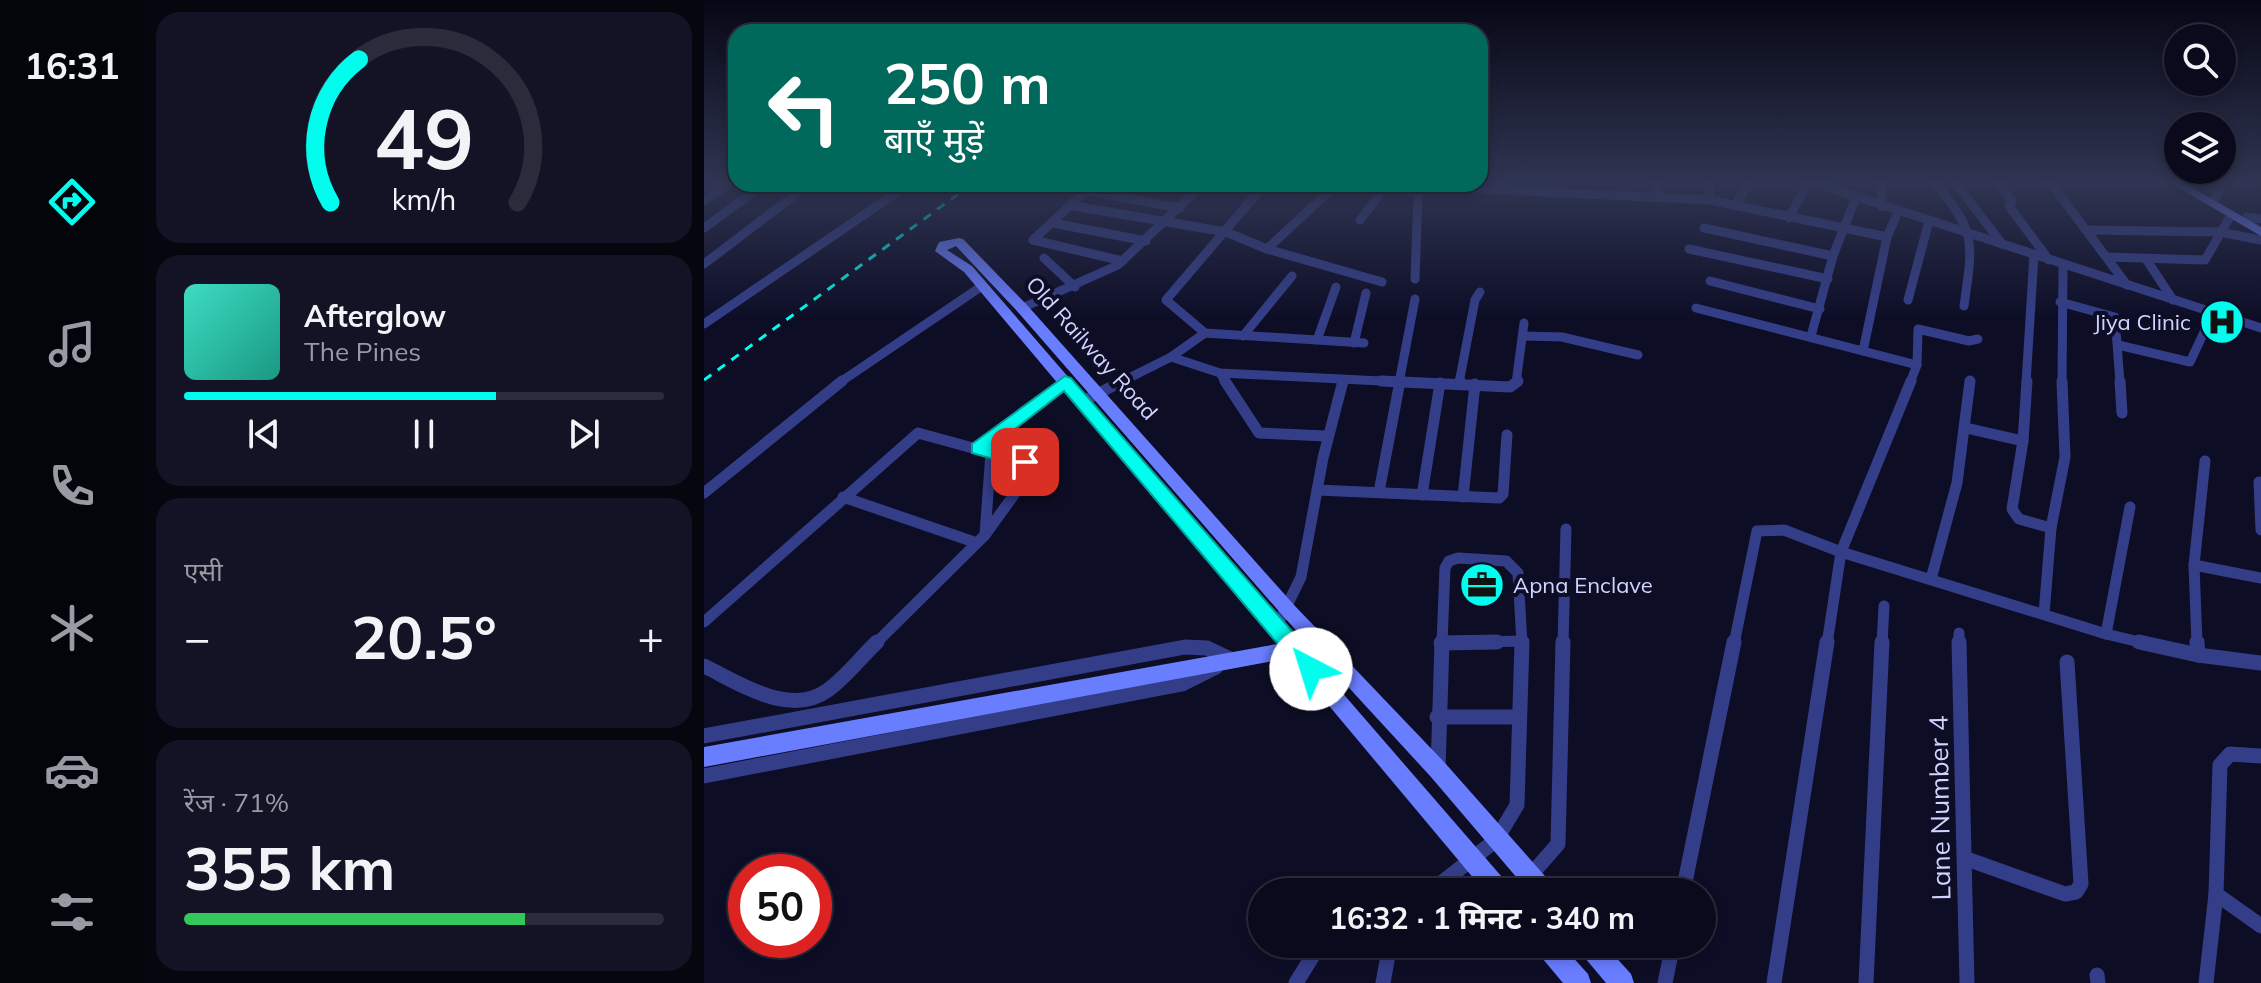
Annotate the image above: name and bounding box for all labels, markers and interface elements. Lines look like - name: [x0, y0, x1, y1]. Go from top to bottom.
- map controls: [2164, 24, 2236, 184]
- button: search: [2164, 24, 2236, 96]
- text: 16:31: [24, 43, 120, 88]
- text: 250 m: [884, 48, 1051, 118]
- icon: left: [752, 56, 856, 160]
- text: 49: [374, 85, 474, 190]
- button: layers: [2164, 112, 2236, 184]
- text: बाएँ मुड़ें: [884, 117, 984, 162]
- icon: directions: [44, 174, 100, 230]
- text: km/h: [392, 182, 456, 218]
- street label: Old Railway Road: [1020, 270, 1164, 426]
- text: Afterglow: [304, 297, 446, 335]
- hospital icon: Jiya Clinic: [2198, 298, 2246, 346]
- place label: Jiya Clinic: [2094, 308, 2191, 336]
- icon: music: [44, 316, 100, 372]
- text: The Pines: [304, 335, 421, 368]
- icon: previous: [242, 412, 286, 456]
- icon: pause: [402, 412, 446, 456]
- icon: next: [562, 412, 606, 456]
- pin: [991, 428, 1059, 496]
- icon: arrive: [1003, 440, 1047, 484]
- icon: phone: [44, 458, 100, 514]
- text: एसी: [184, 555, 223, 588]
- office icon: Apna Enclave: [1458, 561, 1506, 609]
- place label: Apna Enclave: [1513, 571, 1653, 599]
- text: 20.5°: [351, 599, 497, 674]
- icon: climate: [44, 600, 100, 656]
- text: −: [184, 610, 210, 665]
- text: +: [638, 610, 664, 665]
- position arrow: [1269, 627, 1353, 711]
- street label: Lane Number 4: [1921, 715, 1958, 901]
- icon: car: [44, 742, 100, 798]
- text: रेंज · 71%: [184, 786, 289, 819]
- text: 355 km: [184, 830, 396, 905]
- speed limit sign: 50: [728, 854, 832, 958]
- icon: filters: [44, 884, 100, 940]
- text: 16:32 · 1 मिनट · 340 m: [1329, 899, 1635, 937]

